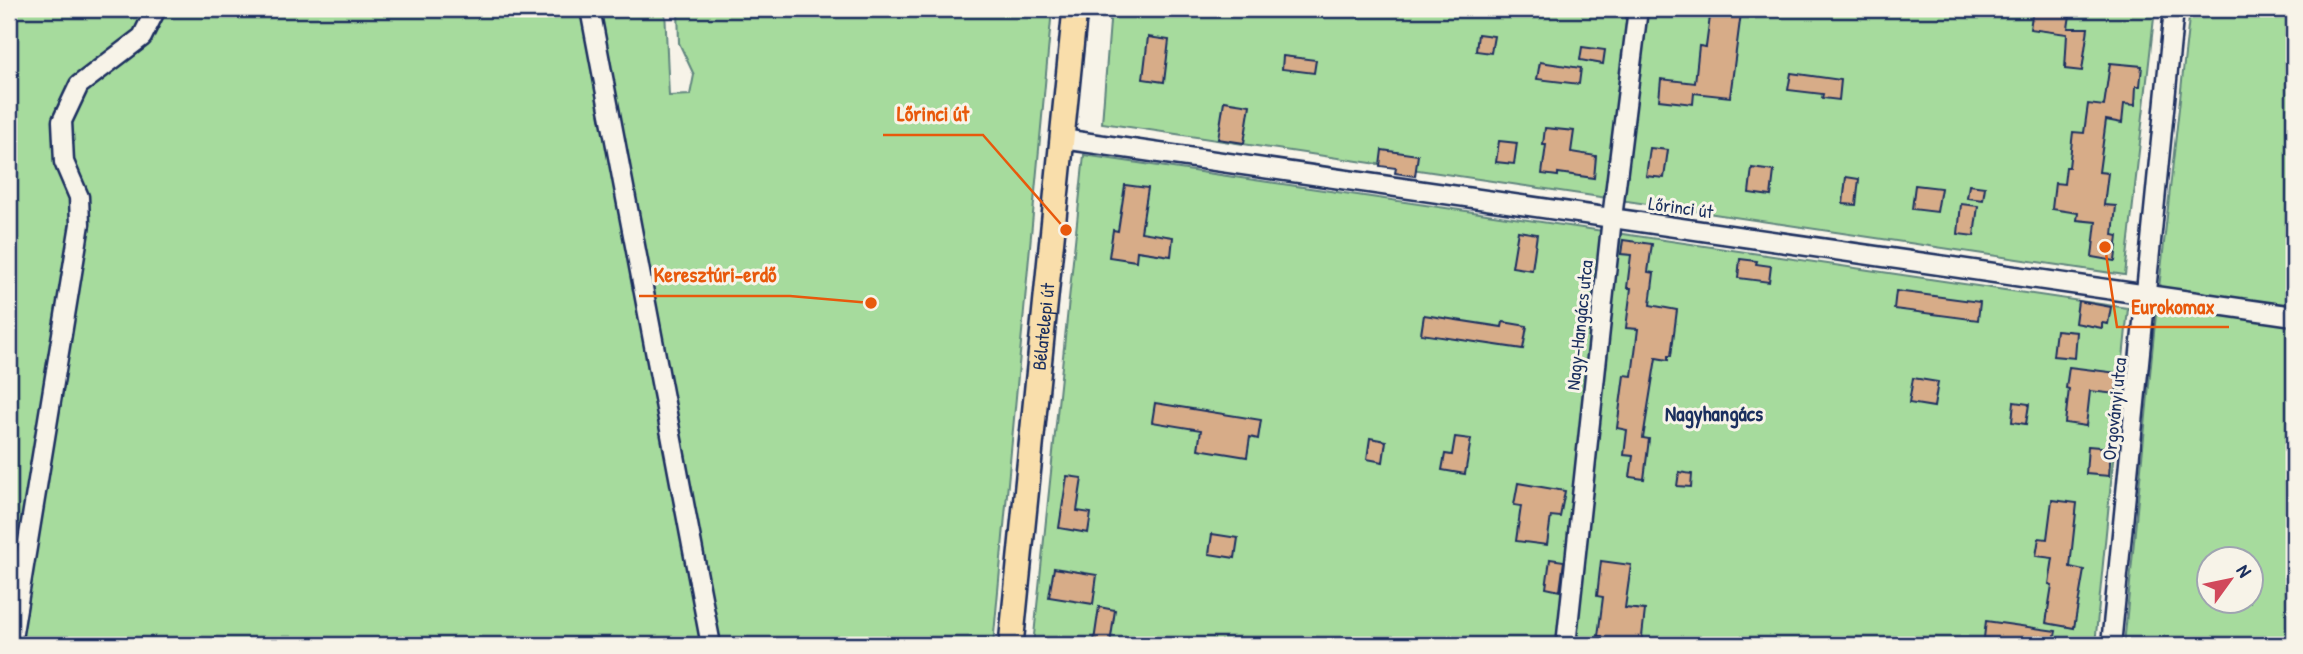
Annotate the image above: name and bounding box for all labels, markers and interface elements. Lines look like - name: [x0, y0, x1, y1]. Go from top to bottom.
- callout: Lőrinci út: [883, 93, 983, 135]
- text: Lőrinci út: [897, 99, 970, 128]
- street label: Lőrinci út: [1647, 190, 1715, 224]
- callout: Keresztúri-erdő: [639, 254, 790, 296]
- street label: Nagy-Hangács utca: [1559, 258, 1599, 391]
- text: Keresztúri-erdő: [654, 260, 777, 289]
- street label: Bélatelepi út: [1026, 281, 1060, 371]
- callout: Eurokomax: [2117, 285, 2229, 327]
- text: Eurokomax: [2131, 292, 2215, 321]
- street label: Orgoványi utca: [2096, 356, 2132, 462]
- district label: Nagyhangács: [1665, 399, 1763, 429]
- north arrow: [2194, 546, 2264, 616]
- text: N: [2231, 559, 2258, 582]

